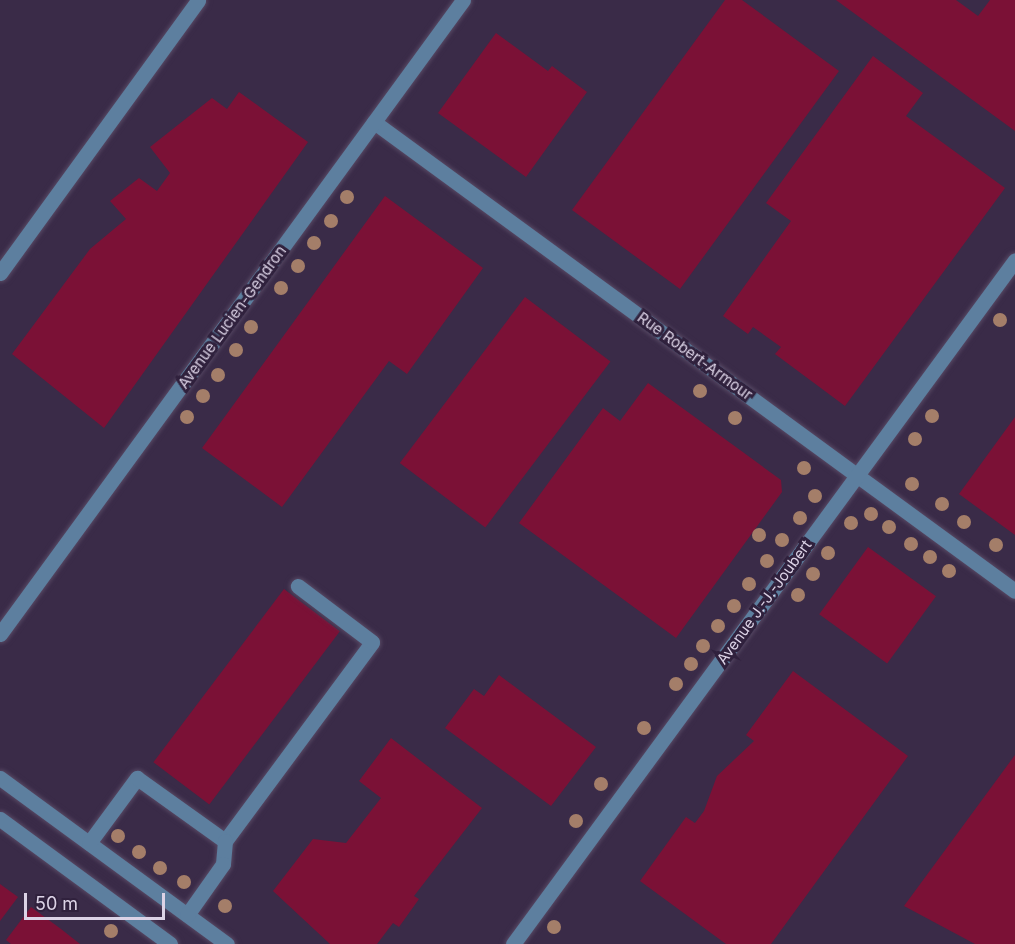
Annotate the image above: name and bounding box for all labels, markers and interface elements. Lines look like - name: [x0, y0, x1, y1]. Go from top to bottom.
- street label: Avenue Lucien-Gendron: [174, 242, 290, 392]
- street label: Rue Robert-Armour: [634, 308, 756, 404]
- street label: Avenue J.-J.-Joubert: [713, 536, 815, 668]
- scale bar: [27, 881, 168, 919]
- text: 50 m: [35, 893, 78, 914]

